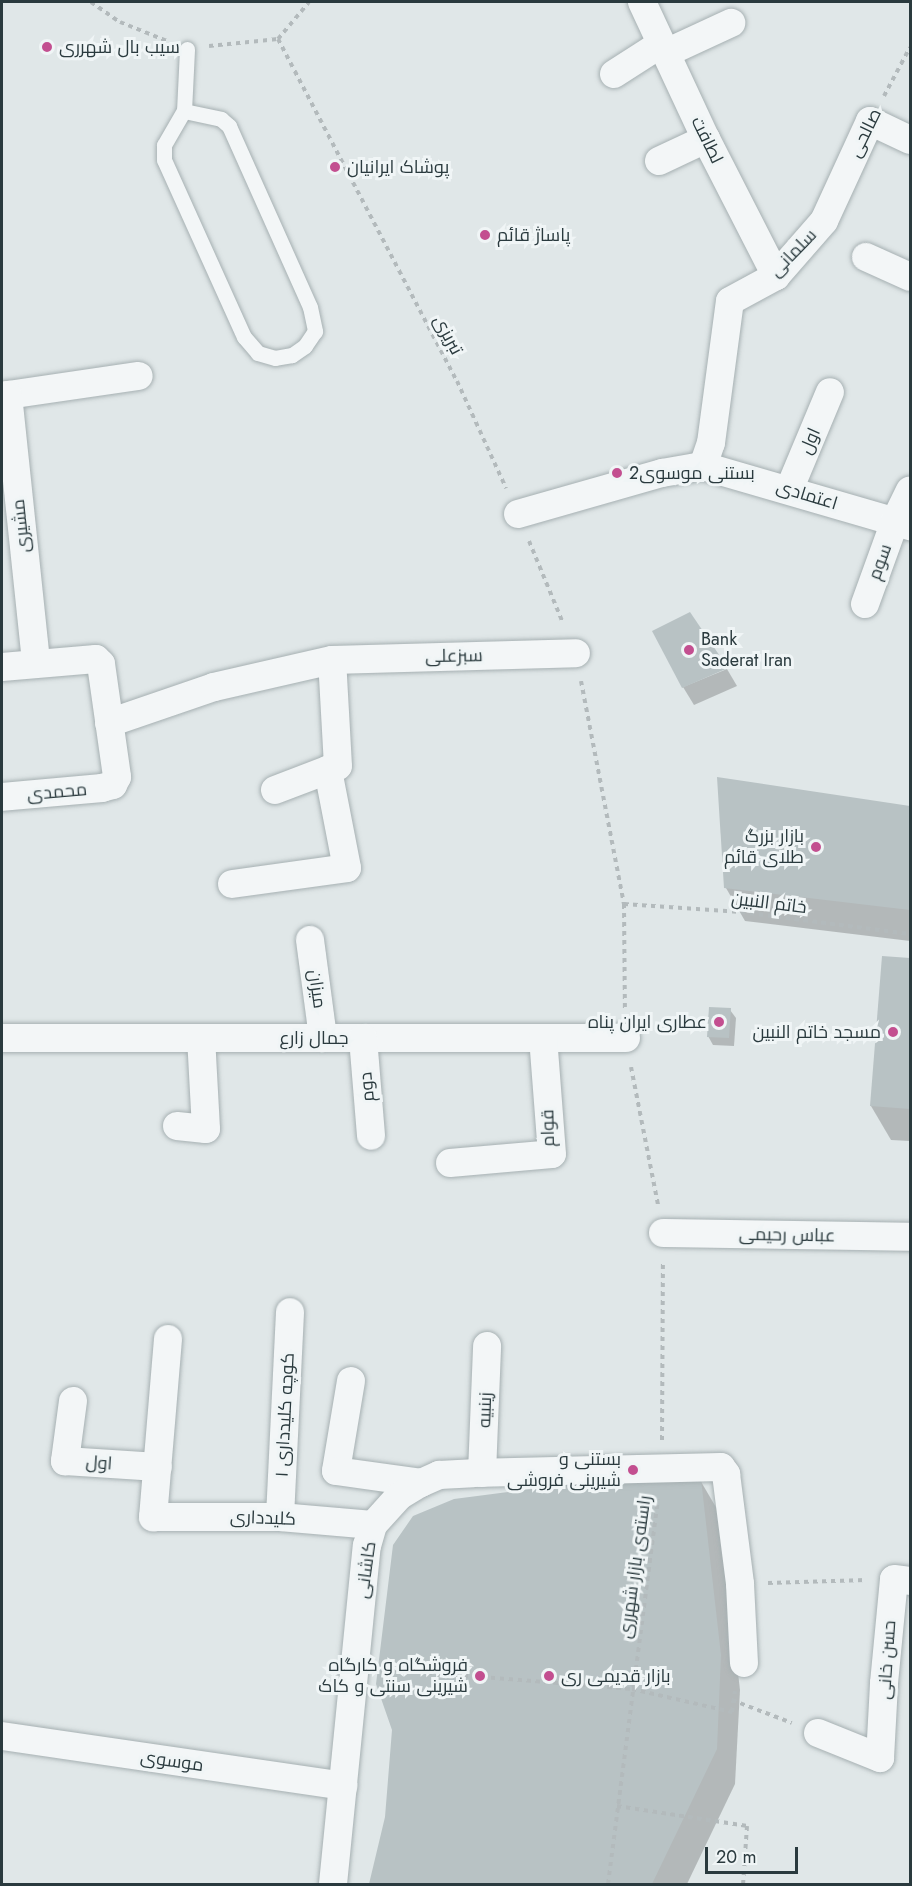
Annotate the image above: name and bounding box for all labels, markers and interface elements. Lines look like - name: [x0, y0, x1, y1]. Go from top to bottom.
- place label: سیب بال شهرری: [59, 36, 180, 58]
- marker: سیب بال شهرری: [40, 40, 54, 54]
- street label: صالحی: [844, 105, 886, 161]
- street label: لطافت: [686, 113, 728, 167]
- place label: پوشاک ایرانیان: [347, 156, 449, 178]
- marker: پوشاک ایرانیان: [328, 160, 342, 174]
- place label: پاساژ قائم: [497, 224, 570, 246]
- street label: سلمانی: [765, 224, 821, 282]
- marker: پاساژ قائم: [478, 228, 492, 242]
- street label: تبریزی: [429, 311, 467, 359]
- street label: اول: [795, 425, 825, 457]
- place label: بستنی موسوی2: [629, 462, 755, 484]
- marker: بستنی موسوی2: [610, 466, 624, 480]
- street label: اعتمادی: [774, 475, 840, 515]
- street label: مشیری: [7, 498, 35, 554]
- street label: سوم: [864, 541, 896, 583]
- place label: Bank Saderat Iran: [701, 629, 792, 672]
- marker: Bank Saderat Iran: [682, 643, 696, 657]
- street label: سبزعلی: [425, 645, 483, 667]
- street label: محمدی: [26, 779, 88, 805]
- place label: بازار بزرگ طلای قائم: [724, 826, 804, 868]
- marker: بازار بزرگ طلای قائم: [809, 840, 823, 854]
- street label: خاتم النبین: [730, 888, 808, 918]
- street label: میزان: [304, 968, 330, 1010]
- place label: عطاری ایران پناه: [588, 1011, 707, 1033]
- marker: عطاری ایران پناه: [712, 1015, 726, 1029]
- place label: مسجد خاتم النبین: [752, 1021, 881, 1043]
- marker: مسجد خاتم النبین: [886, 1025, 900, 1039]
- street label: جمال زارع: [279, 1027, 349, 1049]
- street label: دوم: [355, 1071, 379, 1103]
- street label: قوام: [537, 1109, 559, 1147]
- street label: عباس رحیمی: [739, 1223, 835, 1247]
- street label: کوچه کلیدداری ۱: [271, 1352, 299, 1478]
- street label: زینبیه: [474, 1392, 496, 1428]
- place label: بستنی و شیرینی فروشی: [507, 1449, 621, 1492]
- street label: اول: [85, 1451, 113, 1475]
- marker: بستنی و شیرینی فروشی: [626, 1463, 640, 1477]
- street label: راسته‌ی بازار شهر‌ری: [614, 1494, 656, 1640]
- street label: کلیدداری: [230, 1506, 296, 1530]
- street label: کاشانی: [351, 1540, 381, 1600]
- street label: حسن خانی: [873, 1620, 901, 1700]
- place label: فروشگاه و کارگاه شیرینی سنتی و کاک: [318, 1655, 468, 1698]
- place label: بازار قدیمی ری: [561, 1665, 671, 1687]
- marker: فروشگاه و کارگاه شیرینی سنتی و کاک: [473, 1669, 487, 1683]
- marker: بازار قدیمی ری: [542, 1669, 556, 1683]
- street label: موسوی: [139, 1746, 205, 1776]
- scale bar: [708, 1835, 801, 1873]
- text: 20 m: [716, 1844, 756, 1870]

